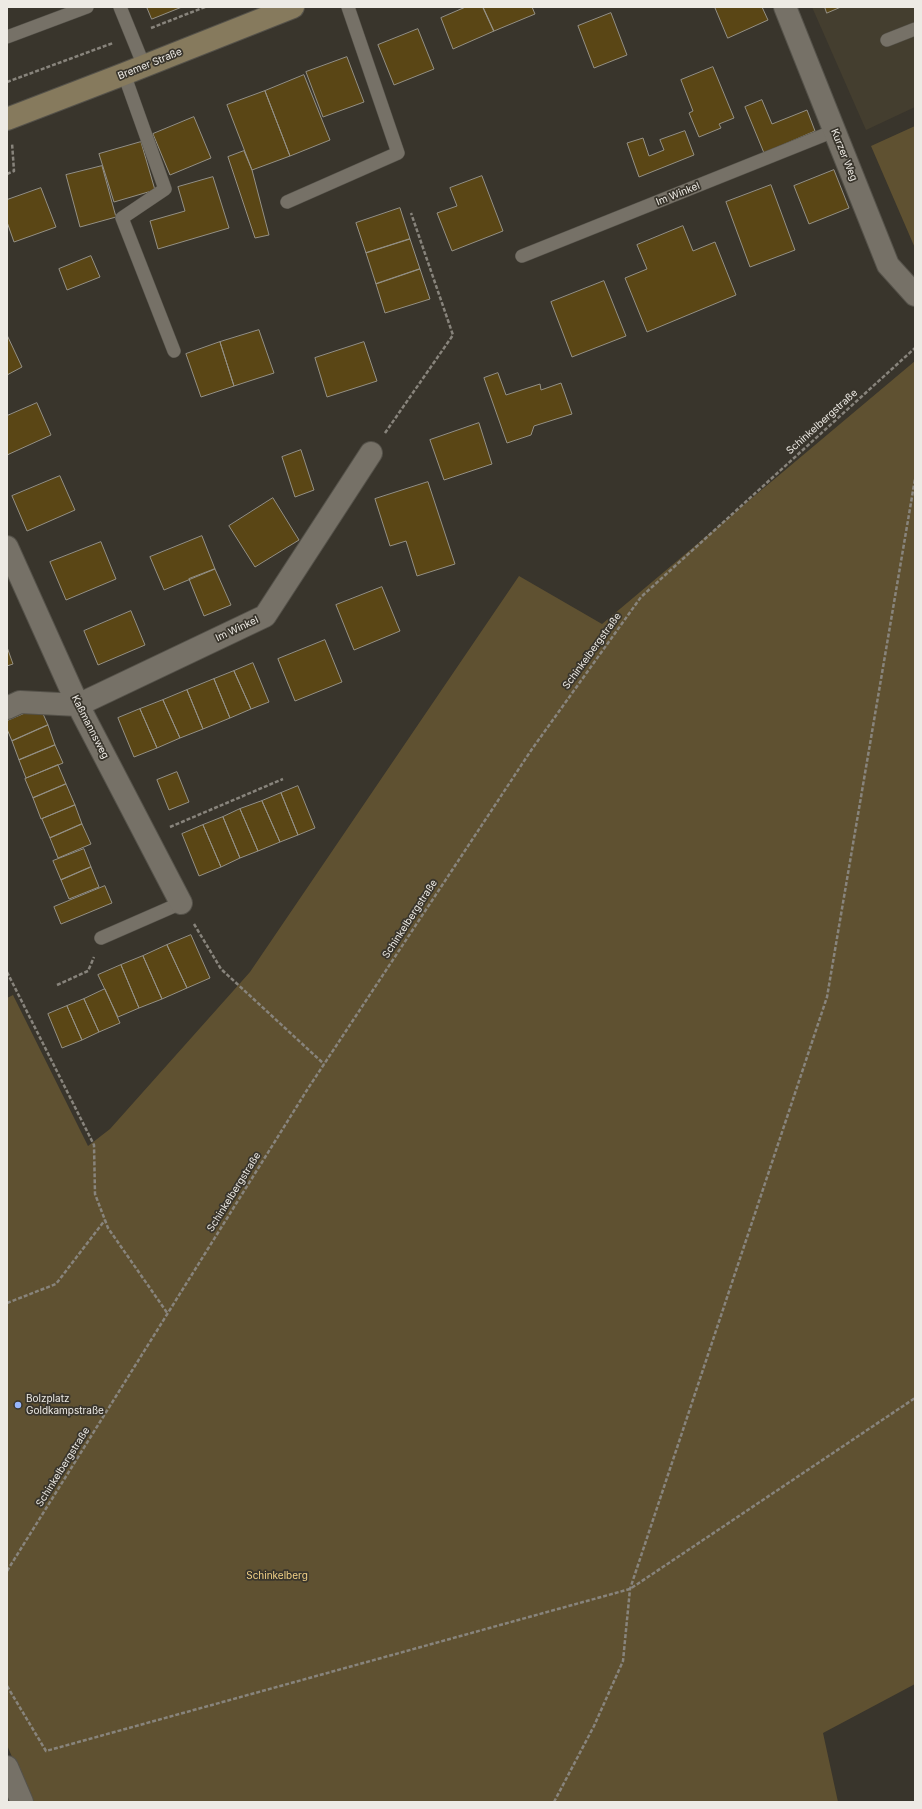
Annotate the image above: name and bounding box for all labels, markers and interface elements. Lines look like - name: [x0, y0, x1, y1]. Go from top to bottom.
- street label: Bremer Straße: [116, 46, 184, 82]
- street label: Kurzer Weg: [828, 127, 860, 183]
- street label: Im Winkel: [654, 180, 702, 208]
- street label: Schinkelbergstraße: [784, 387, 860, 457]
- street label: Schinkelbergstraße: [560, 610, 624, 692]
- street label: Im Winkel: [214, 614, 260, 644]
- street label: Kaßmannsweg: [69, 693, 111, 761]
- street label: Schinkelbergstraße: [380, 877, 440, 961]
- street label: Schinkelbergstraße: [205, 1150, 263, 1234]
- place label: Bolzplatz Goldkampstraße: [26, 1393, 104, 1416]
- marker: Bolzplatz Goldkampstraße: [13, 1400, 23, 1410]
- street label: Schinkelbergstraße: [34, 1425, 92, 1509]
- park label: Schinkelberg: [246, 1570, 308, 1582]

